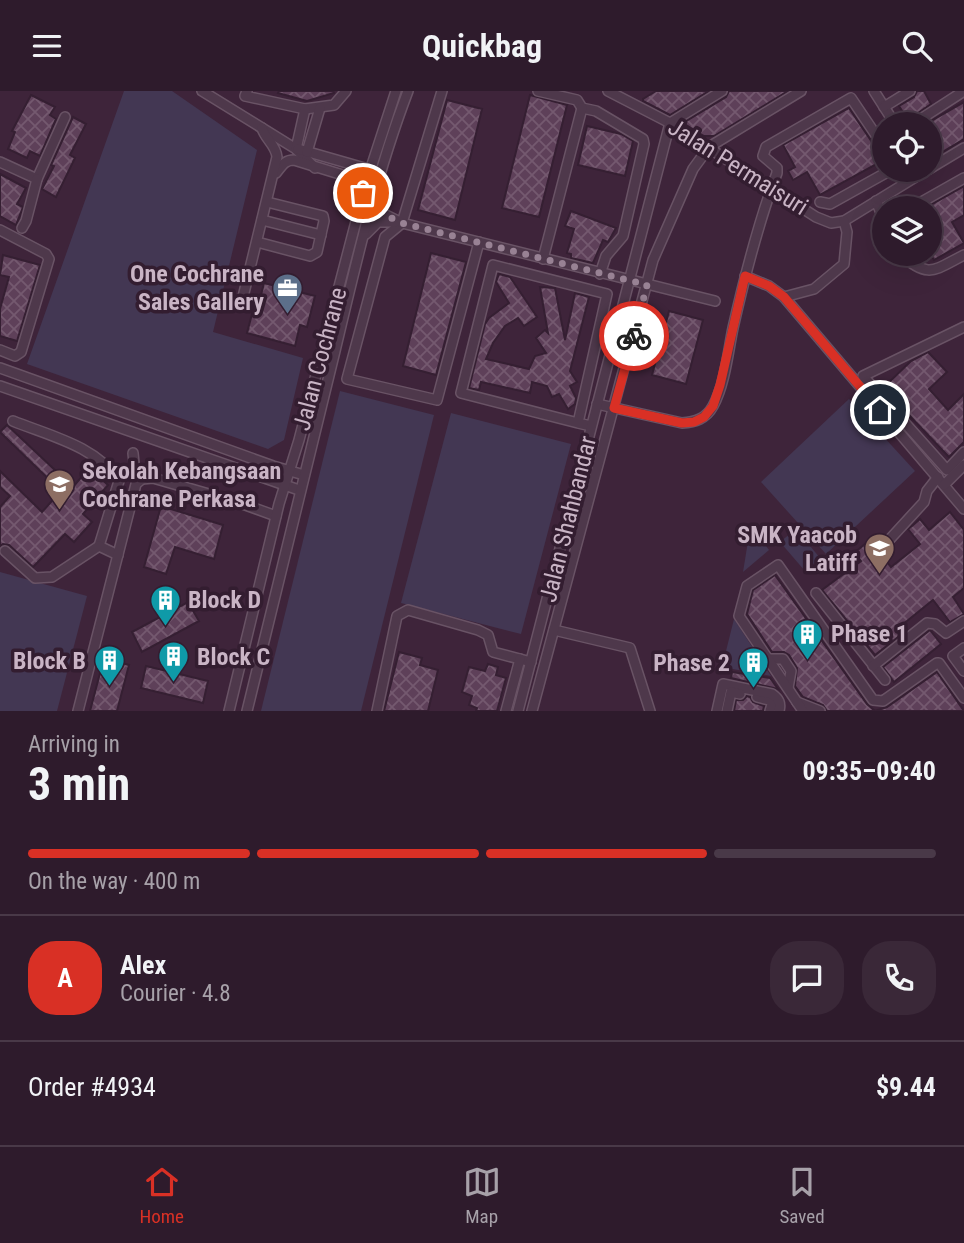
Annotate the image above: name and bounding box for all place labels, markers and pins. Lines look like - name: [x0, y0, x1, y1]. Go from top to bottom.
- pin: [333, 163, 393, 223]
- place label: One Cochrane Sales Gallery: [130, 260, 264, 316]
- office icon: One Cochrane Sales Gallery: [270, 271, 304, 315]
- pin: [850, 380, 910, 440]
- place label: Sekolah Kebangsaan Cochrane Perkasa: [82, 457, 281, 513]
- school or university icon: Sekolah Kebangsaan Cochrane Perkasa: [42, 468, 76, 512]
- place label: SMK Yaacob Latiff: [737, 521, 857, 577]
- school or university icon: SMK Yaacob Latiff: [863, 532, 897, 576]
- building icon: Block D: [148, 583, 182, 627]
- place label: Block D: [188, 586, 261, 614]
- building icon: Phase 1: [791, 617, 825, 661]
- place label: Phase 1: [831, 620, 908, 648]
- building icon: Block C: [157, 640, 191, 684]
- place label: Block C: [197, 643, 270, 671]
- building icon: Block B: [92, 644, 126, 688]
- building icon: Phase 2: [736, 646, 770, 690]
- place label: Block B: [13, 647, 86, 675]
- place label: Phase 2: [653, 649, 730, 677]

